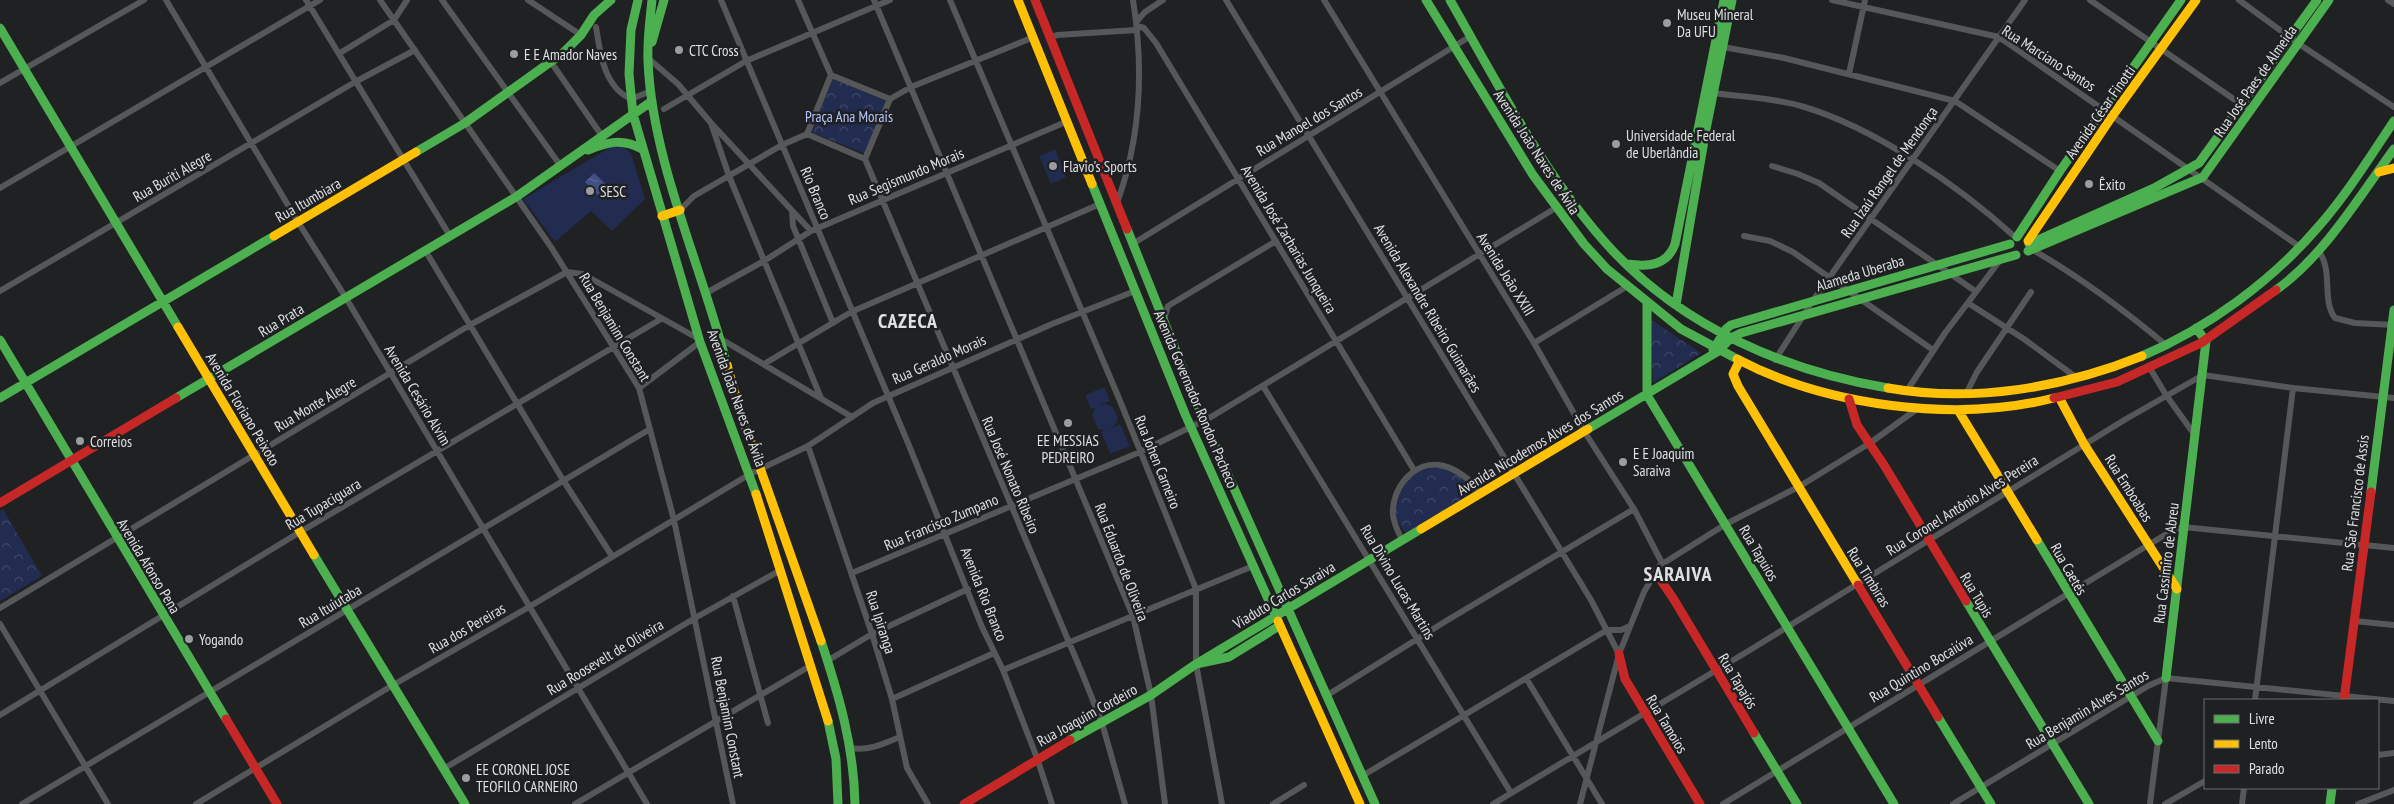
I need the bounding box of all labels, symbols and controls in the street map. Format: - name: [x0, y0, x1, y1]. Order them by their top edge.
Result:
- place label: Museu Mineral Da UFU: [1677, 5, 1754, 41]
- marker: Museu Mineral Da UFU: [1661, 17, 1673, 29]
- street label: Rua Marciano Santos: [1999, 21, 2099, 95]
- street label: Rua José Paes de Almeida: [2209, 21, 2301, 141]
- place label: CTC Cross: [689, 41, 739, 60]
- marker: CTC Cross: [673, 44, 685, 56]
- place label: E E Amador Naves: [524, 45, 617, 64]
- marker: E E Amador Naves: [508, 48, 520, 60]
- street label: Avenida César Finotti: [2061, 62, 2139, 162]
- street label: Rua Manoel dos Santos: [1253, 82, 1365, 160]
- street label: Avenida João Naves de Ávila: [1490, 86, 1584, 218]
- street label: Rua Izaú Rangel de Mendonça: [1837, 103, 1941, 241]
- park label: Praça Ana Morais: [805, 107, 893, 126]
- place label: Universidade Federal de Uberlândia: [1626, 126, 1736, 162]
- marker: Universidade Federal de Uberlândia: [1610, 138, 1622, 150]
- street label: Rua Segismundo Morais: [845, 143, 967, 209]
- street label: Rua Buriti Alegre: [129, 146, 215, 206]
- place label: Flavio's Sports: [1063, 157, 1137, 176]
- marker: Flavio's Sports: [1047, 160, 1059, 172]
- street label: Avenida José Zacharias Junqueira: [1237, 161, 1341, 317]
- street label: Rio Branco: [796, 164, 836, 222]
- street label: Rua Itumbiara: [272, 174, 344, 226]
- place label: Êxito: [2099, 175, 2125, 194]
- marker: Êxito: [2083, 178, 2095, 190]
- place label: SESC: [600, 182, 626, 201]
- marker: SESC: [584, 185, 596, 197]
- street label: Avenida Alexandre Ribeiro Guimarães: [1370, 220, 1486, 396]
- street label: Avenida João XXIII: [1473, 229, 1539, 319]
- street label: Alameda Uberaba: [1814, 251, 1906, 295]
- street label: Rua Benjamim Constant: [575, 269, 655, 385]
- street label: Rua Prata: [255, 299, 307, 341]
- street label: Avenida Governador Rondon Pacheco: [1150, 307, 1242, 491]
- district label: CAZECA: [878, 308, 938, 334]
- street label: Avenida João Naves de Ávila: [703, 327, 771, 469]
- street label: Rua Geraldo Morais: [889, 330, 989, 388]
- street label: Avenida Cesário Alvim: [381, 341, 455, 449]
- street label: Avenida Floriano Peixoto: [202, 349, 284, 469]
- street label: Rua Monte Alegre: [271, 372, 359, 436]
- street label: Avenida Nicodemos Alves dos Santos: [1453, 385, 1627, 499]
- street label: Rua Johen Carneiro: [1131, 413, 1185, 511]
- street label: Rua José Nonato Ribeiro: [978, 414, 1044, 536]
- marker: EE MESSIAS PEDREIRO: [1062, 417, 1074, 429]
- place label: EE MESSIAS PEDREIRO: [1037, 431, 1099, 467]
- place label: Correios: [90, 432, 132, 451]
- street label: Rua São Francisco de Assis: [2337, 434, 2373, 572]
- marker: Correios: [74, 435, 86, 447]
- place label: E E Joaquim Saraiva: [1633, 444, 1694, 480]
- street label: Rua Coronel Antônio Alves Pereira: [1882, 450, 2042, 560]
- street label: Rua Emboabas: [2101, 451, 2157, 525]
- marker: E E Joaquim Saraiva: [1617, 456, 1629, 468]
- street label: Rua Tupaciguara: [282, 474, 364, 534]
- street label: Rua Francisco Zumpano: [881, 489, 1001, 555]
- street label: Rua Eduardo de Oliveira: [1091, 500, 1153, 624]
- street label: Rua Cassimiro de Abreu: [2149, 501, 2183, 625]
- street label: Avenida Afonso Pena: [113, 515, 185, 617]
- street label: Rua Divino Lucas Martins: [1356, 521, 1440, 643]
- street label: Rua Tapuios: [1735, 522, 1783, 584]
- street label: Rua Caetés: [2047, 540, 2091, 598]
- street label: Rua Timbiras: [1843, 543, 1895, 611]
- street label: Avenida Rio Branco: [957, 544, 1011, 644]
- street label: Viaduto Carlos Saraiva: [1229, 557, 1338, 633]
- district label: SARAIVA: [1644, 561, 1712, 587]
- street label: Rua Tupis: [1956, 569, 1998, 621]
- street label: Rua Ituiutaba: [295, 580, 365, 632]
- street label: Rua Ipiranga: [862, 588, 900, 656]
- street label: Rua dos Pereiras: [425, 598, 509, 658]
- street label: Rua Roosevelt de Oliveira: [543, 615, 667, 699]
- place label: Yogando: [199, 630, 243, 649]
- street label: Rua Quintino Bocaiúva: [1866, 630, 1976, 706]
- marker: Yogando: [183, 633, 195, 645]
- street label: Rua Tapajós: [1714, 650, 1762, 712]
- street label: Rua Benjamim Constant: [707, 655, 749, 779]
- street label: Rua Benjamin Alves Santos: [2022, 665, 2152, 753]
- street label: Rua Joaquim Cordeiro: [1034, 680, 1140, 750]
- street label: Rua Tamoios: [1642, 691, 1692, 757]
- legend: [2204, 699, 2379, 789]
- text: Livre: [2249, 709, 2275, 728]
- text: Lento: [2249, 734, 2278, 753]
- text: Parado: [2249, 759, 2284, 778]
- place label: EE CORONEL JOSE TEOFILO CARNEIRO: [476, 760, 578, 796]
- marker: EE CORONEL JOSE TEOFILO CARNEIRO: [460, 772, 472, 784]

